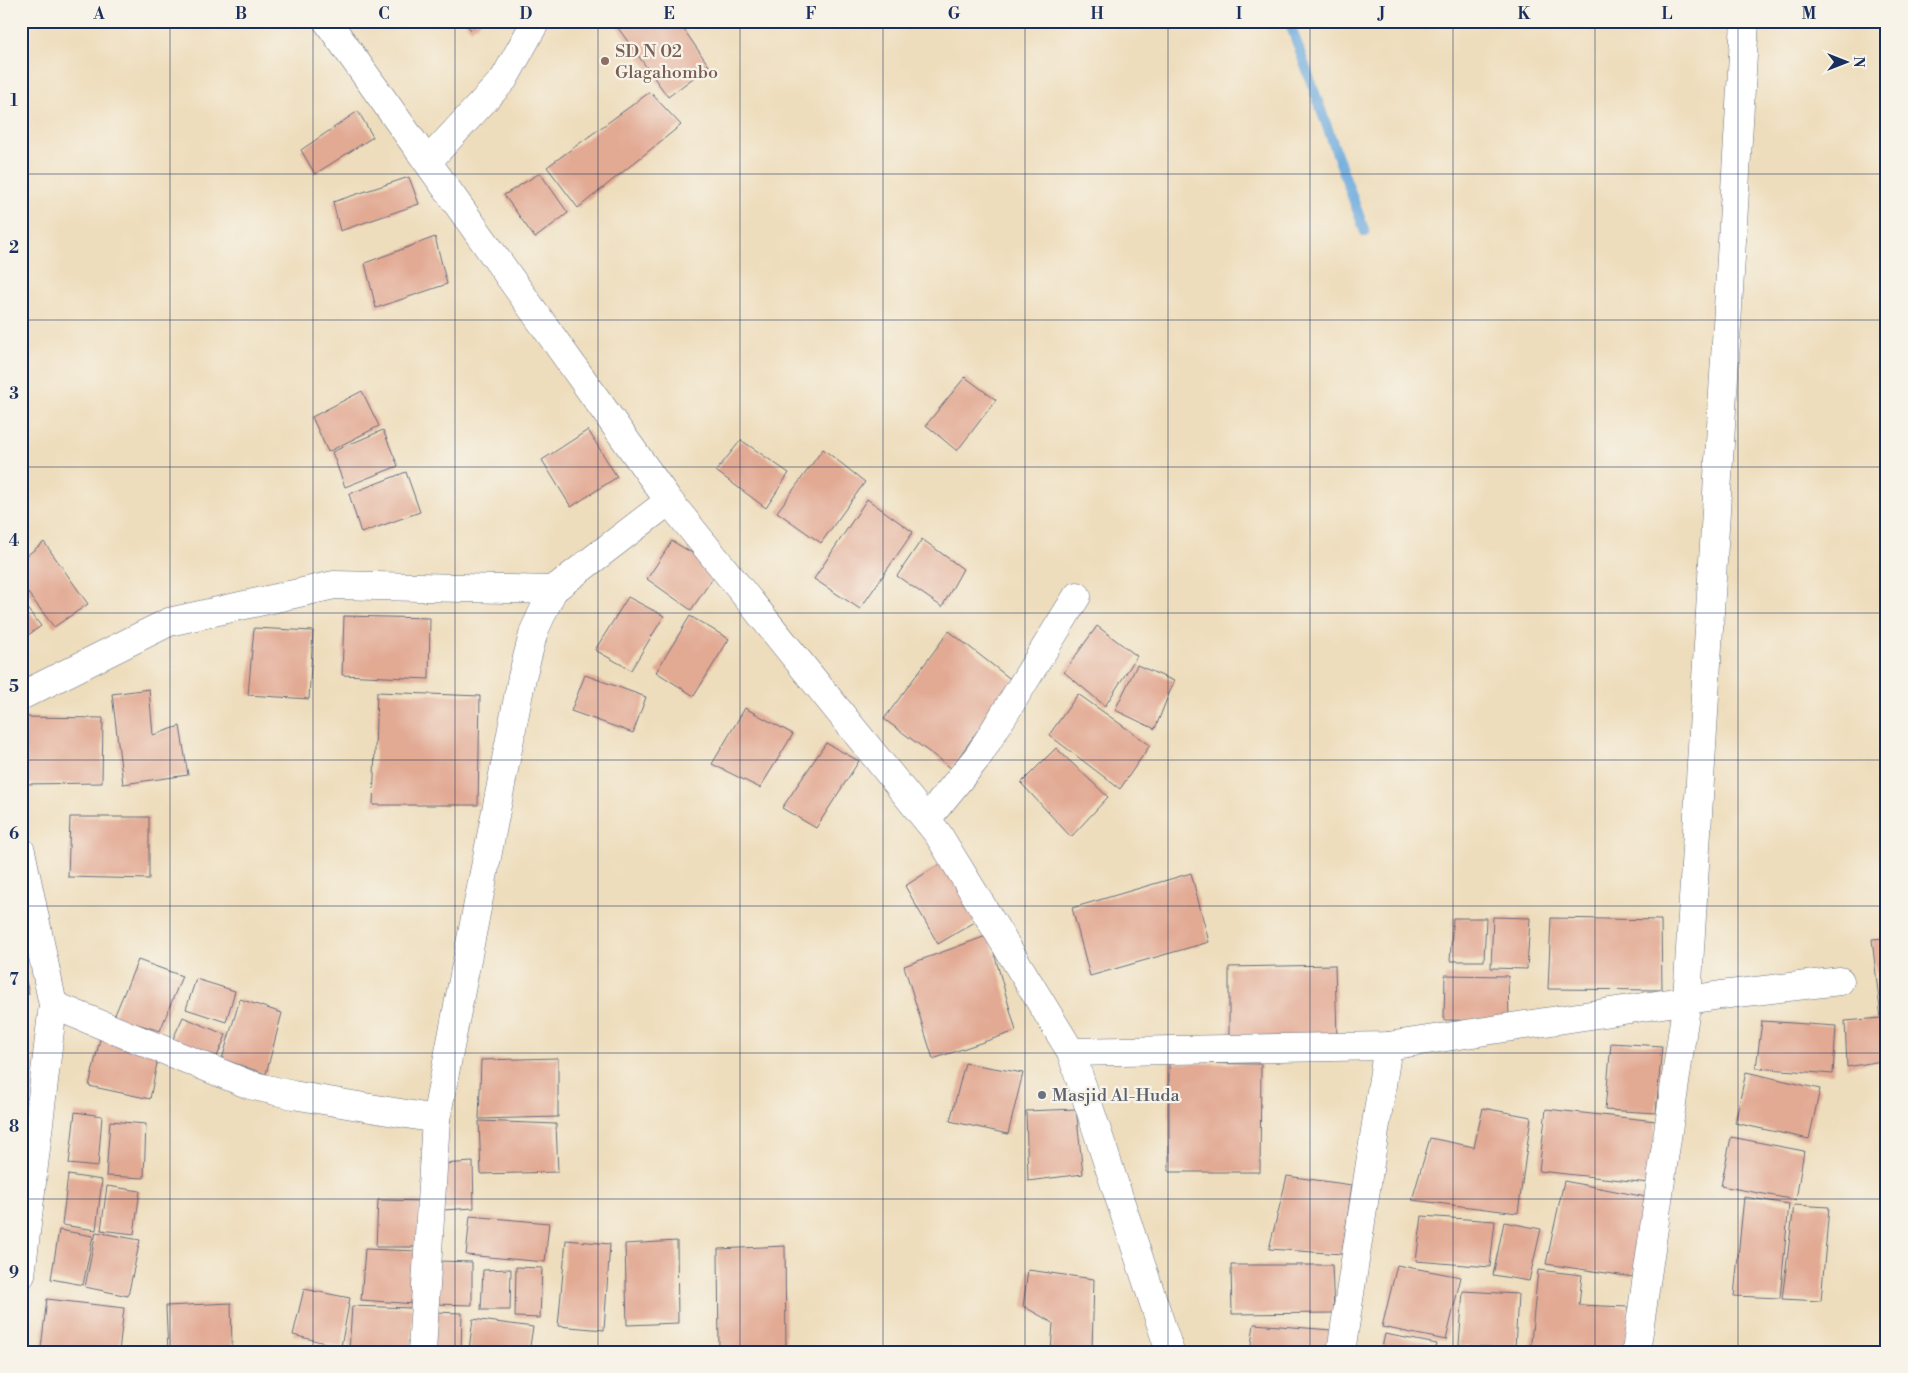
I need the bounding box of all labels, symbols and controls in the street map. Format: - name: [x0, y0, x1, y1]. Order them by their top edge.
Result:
- text: A: [92, 4, 105, 24]
- text: B: [235, 4, 247, 24]
- text: C: [378, 4, 390, 24]
- text: D: [520, 4, 533, 24]
- text: E: [663, 4, 675, 24]
- text: F: [805, 4, 817, 24]
- text: G: [948, 4, 961, 24]
- text: H: [1090, 4, 1104, 24]
- text: I: [1236, 4, 1242, 24]
- text: J: [1377, 4, 1385, 24]
- text: K: [1518, 4, 1532, 24]
- text: L: [1662, 4, 1673, 24]
- text: M: [1802, 4, 1817, 24]
- north arrow: [1820, 38, 1870, 88]
- place label: SD N 02 Glagahombo: [615, 40, 718, 84]
- marker: SD N 02 Glagahombo: [599, 55, 611, 67]
- text: N: [1849, 56, 1867, 68]
- text: 1: [10, 91, 18, 111]
- text: 2: [9, 238, 19, 258]
- text: 3: [9, 384, 19, 404]
- text: 4: [9, 531, 20, 551]
- text: 5: [9, 677, 19, 697]
- text: 6: [9, 824, 19, 844]
- text: 7: [9, 970, 19, 990]
- place label: Masjid Al-Huda: [1052, 1084, 1180, 1107]
- marker: Masjid Al-Huda: [1036, 1089, 1048, 1101]
- text: 8: [9, 1117, 19, 1137]
- text: 9: [9, 1263, 19, 1283]

